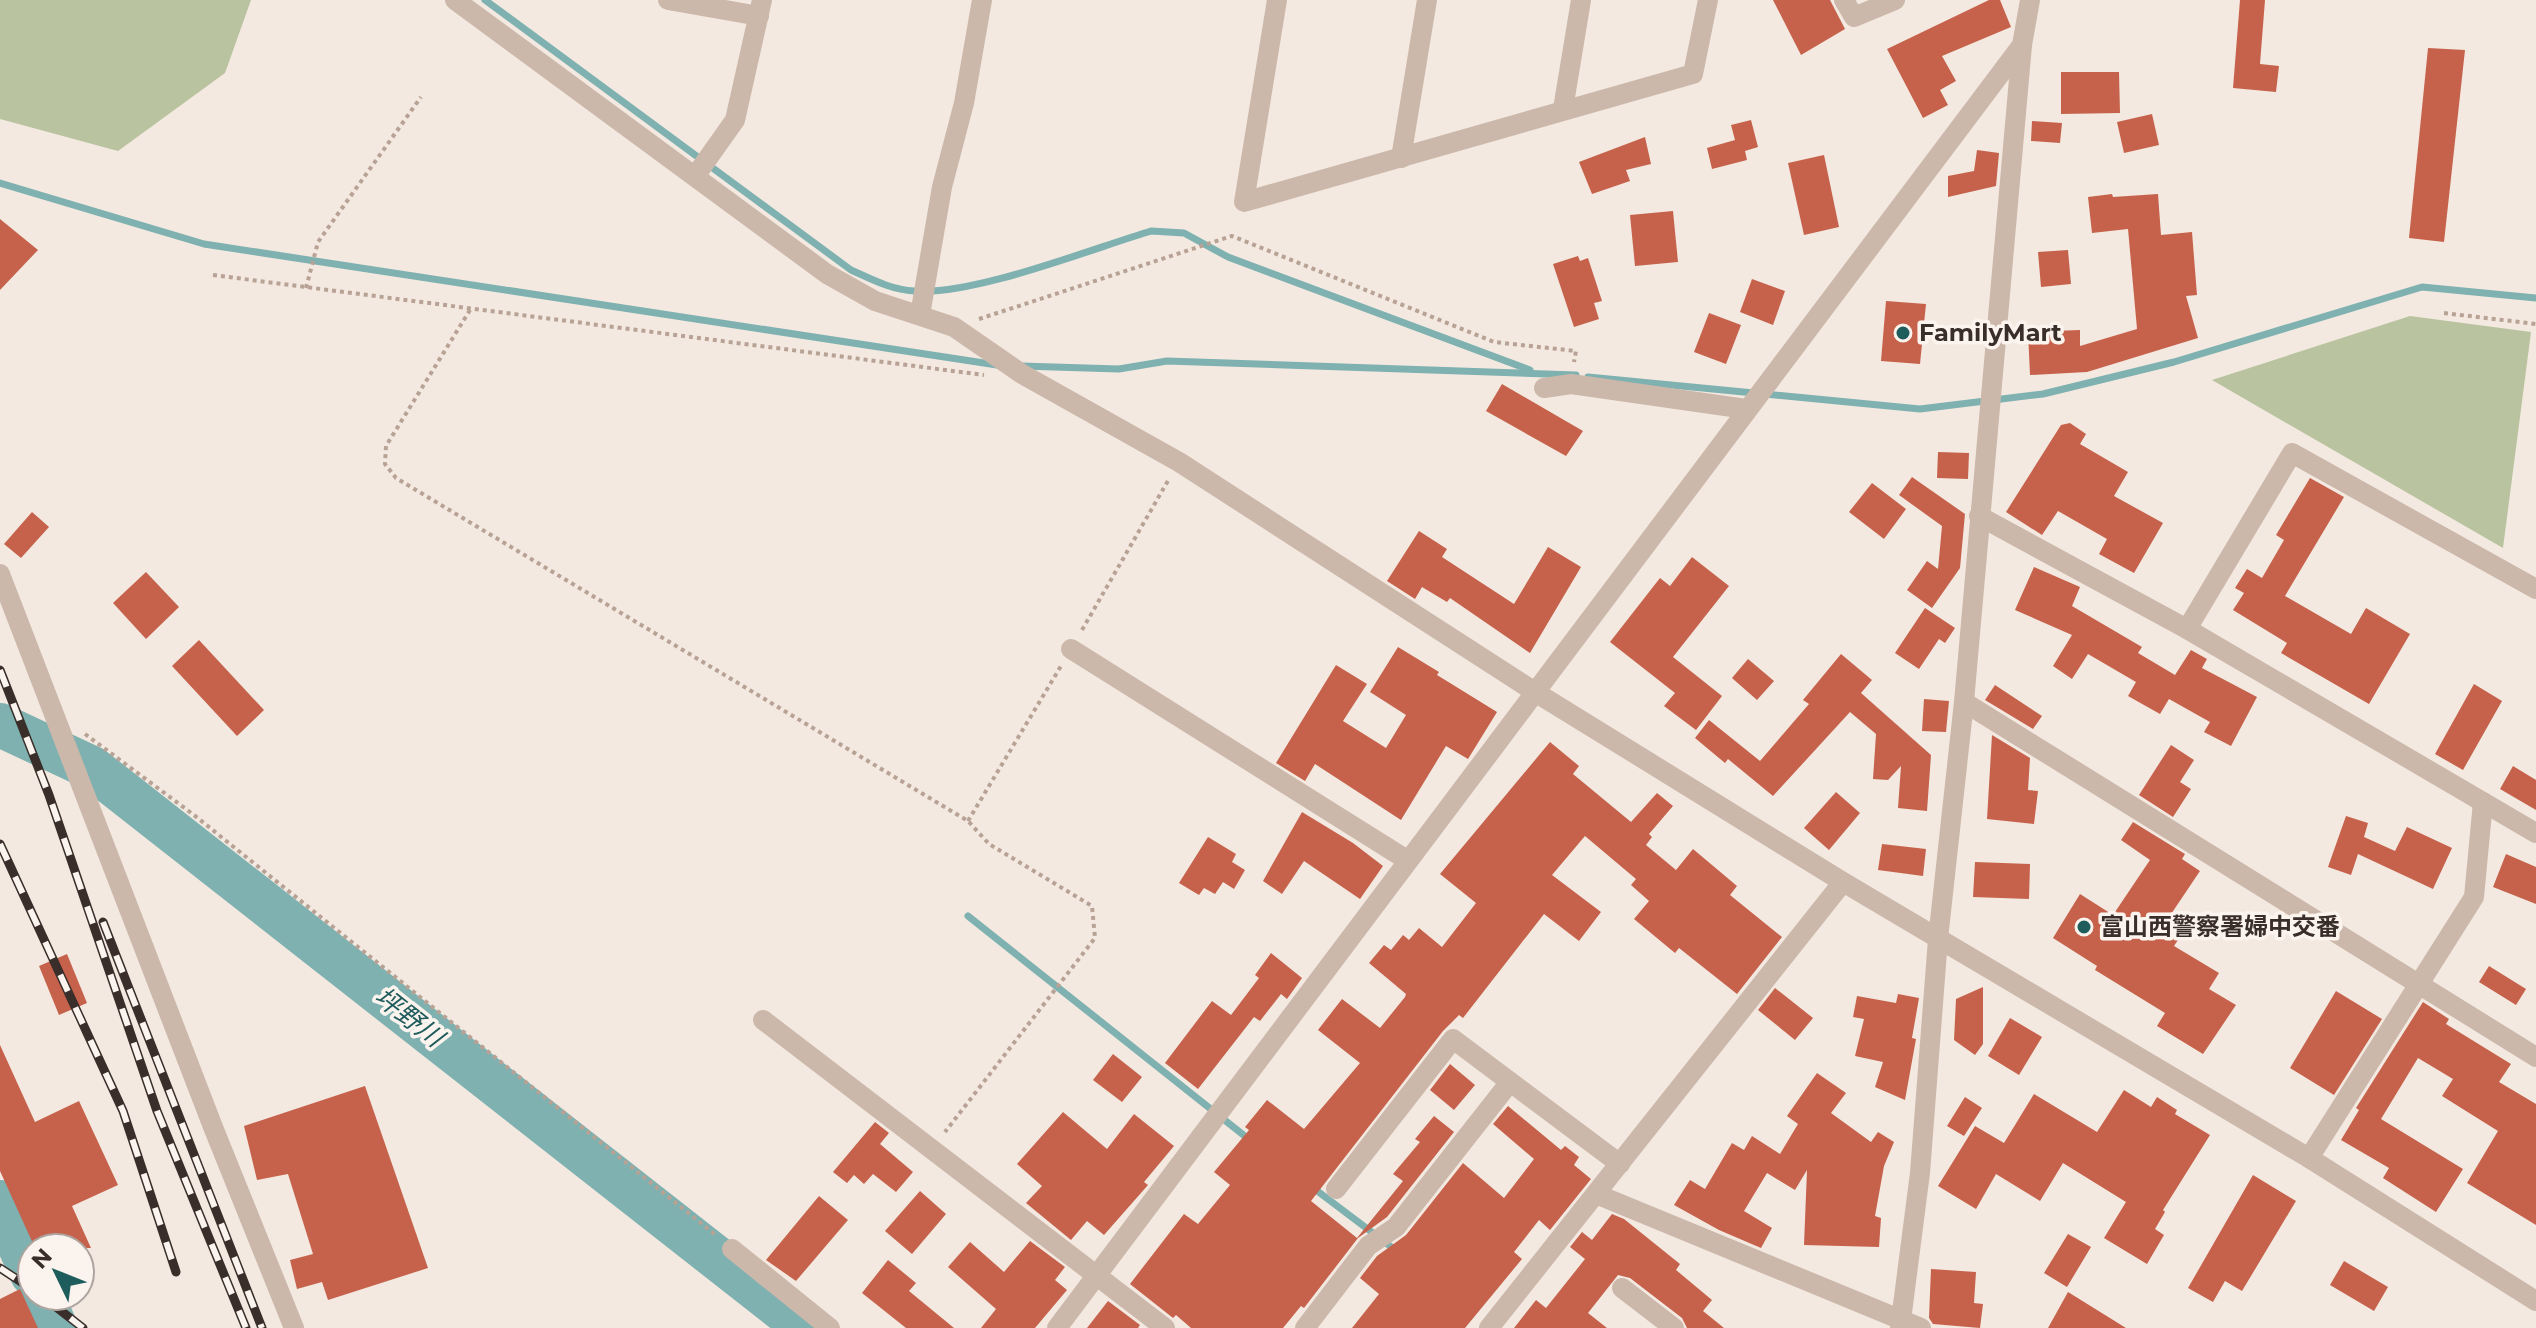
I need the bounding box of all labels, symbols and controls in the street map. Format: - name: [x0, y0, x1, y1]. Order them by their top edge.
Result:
- place label: FamilyMart: [1919, 318, 2062, 347]
- marker: FamilyMart: [1894, 324, 1912, 342]
- place label: 富山西警察署婦中交番: [2100, 912, 2340, 941]
- marker: 富山西警察署婦中交番: [2075, 918, 2093, 936]
- water label: 坪野川: [368, 980, 452, 1055]
- north arrow: [16, 1232, 96, 1312]
- text: N: [26, 1243, 58, 1274]

